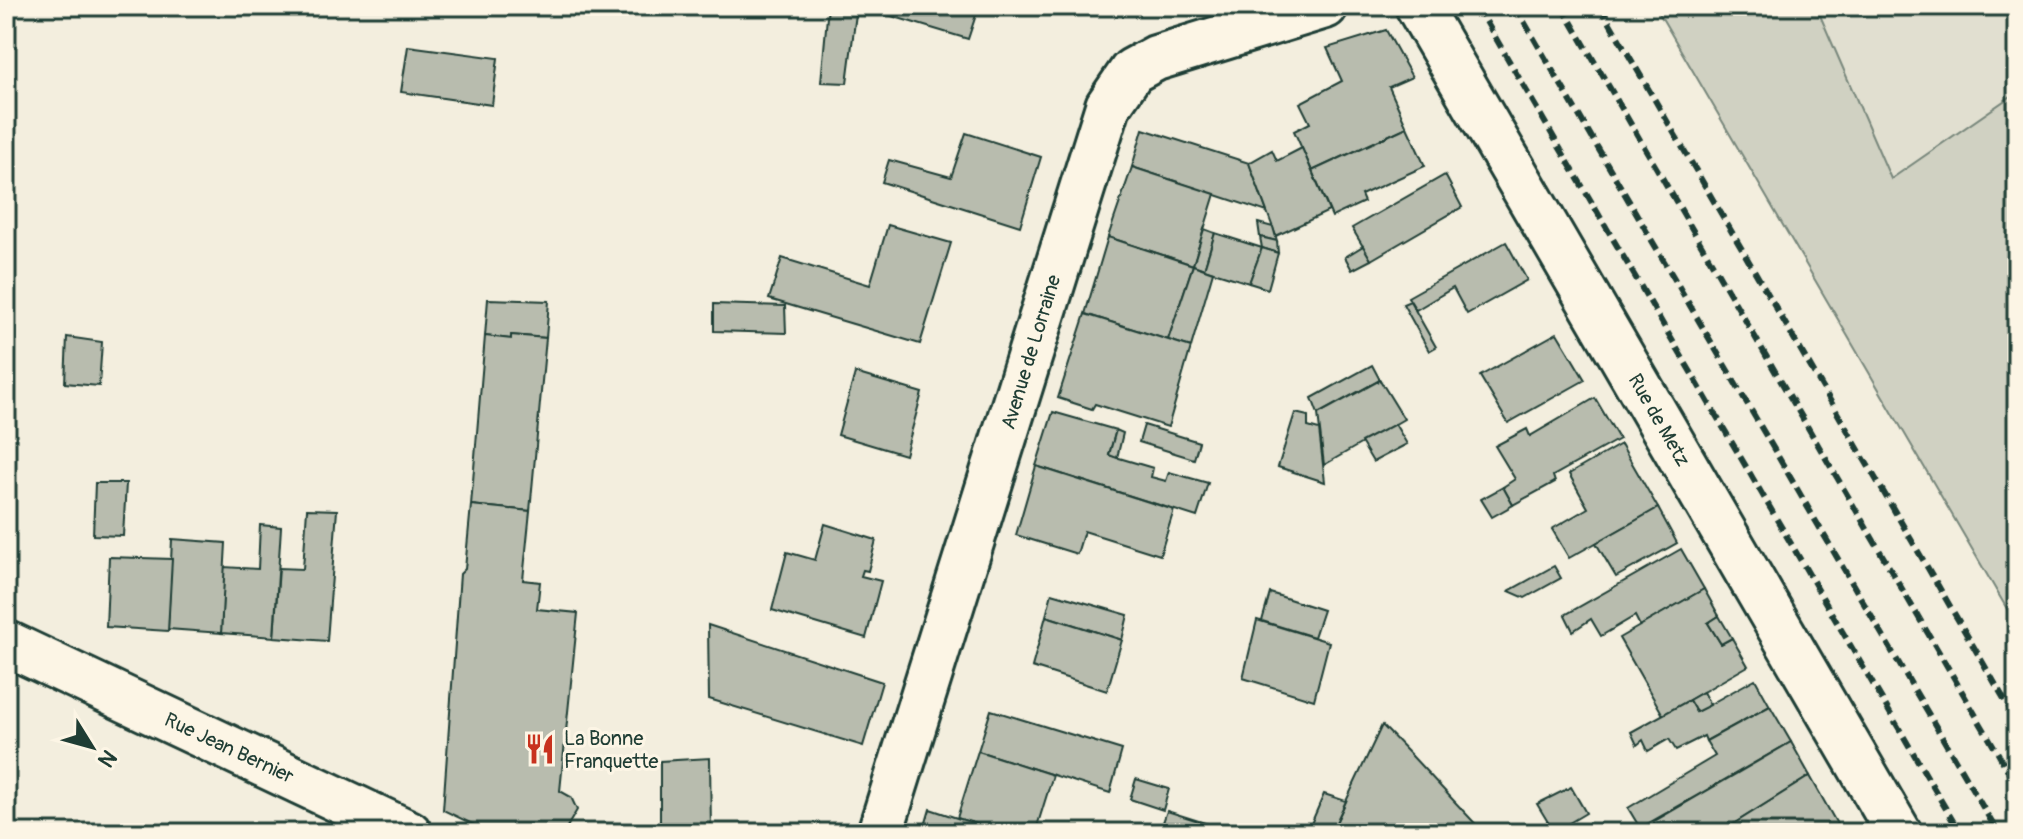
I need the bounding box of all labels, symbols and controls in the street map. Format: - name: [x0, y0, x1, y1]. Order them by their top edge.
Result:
- street label: Avenue de Lorraine: [996, 272, 1066, 432]
- street label: Rue de Metz: [1622, 369, 1696, 471]
- north arrow: [52, 707, 132, 787]
- street label: Rue Jean Bernier: [160, 707, 298, 789]
- place label: La Bonne Franquette: [564, 726, 659, 774]
- restaurant icon: La Bonne Franquette: [523, 732, 557, 766]
- text: N: [91, 744, 123, 773]

